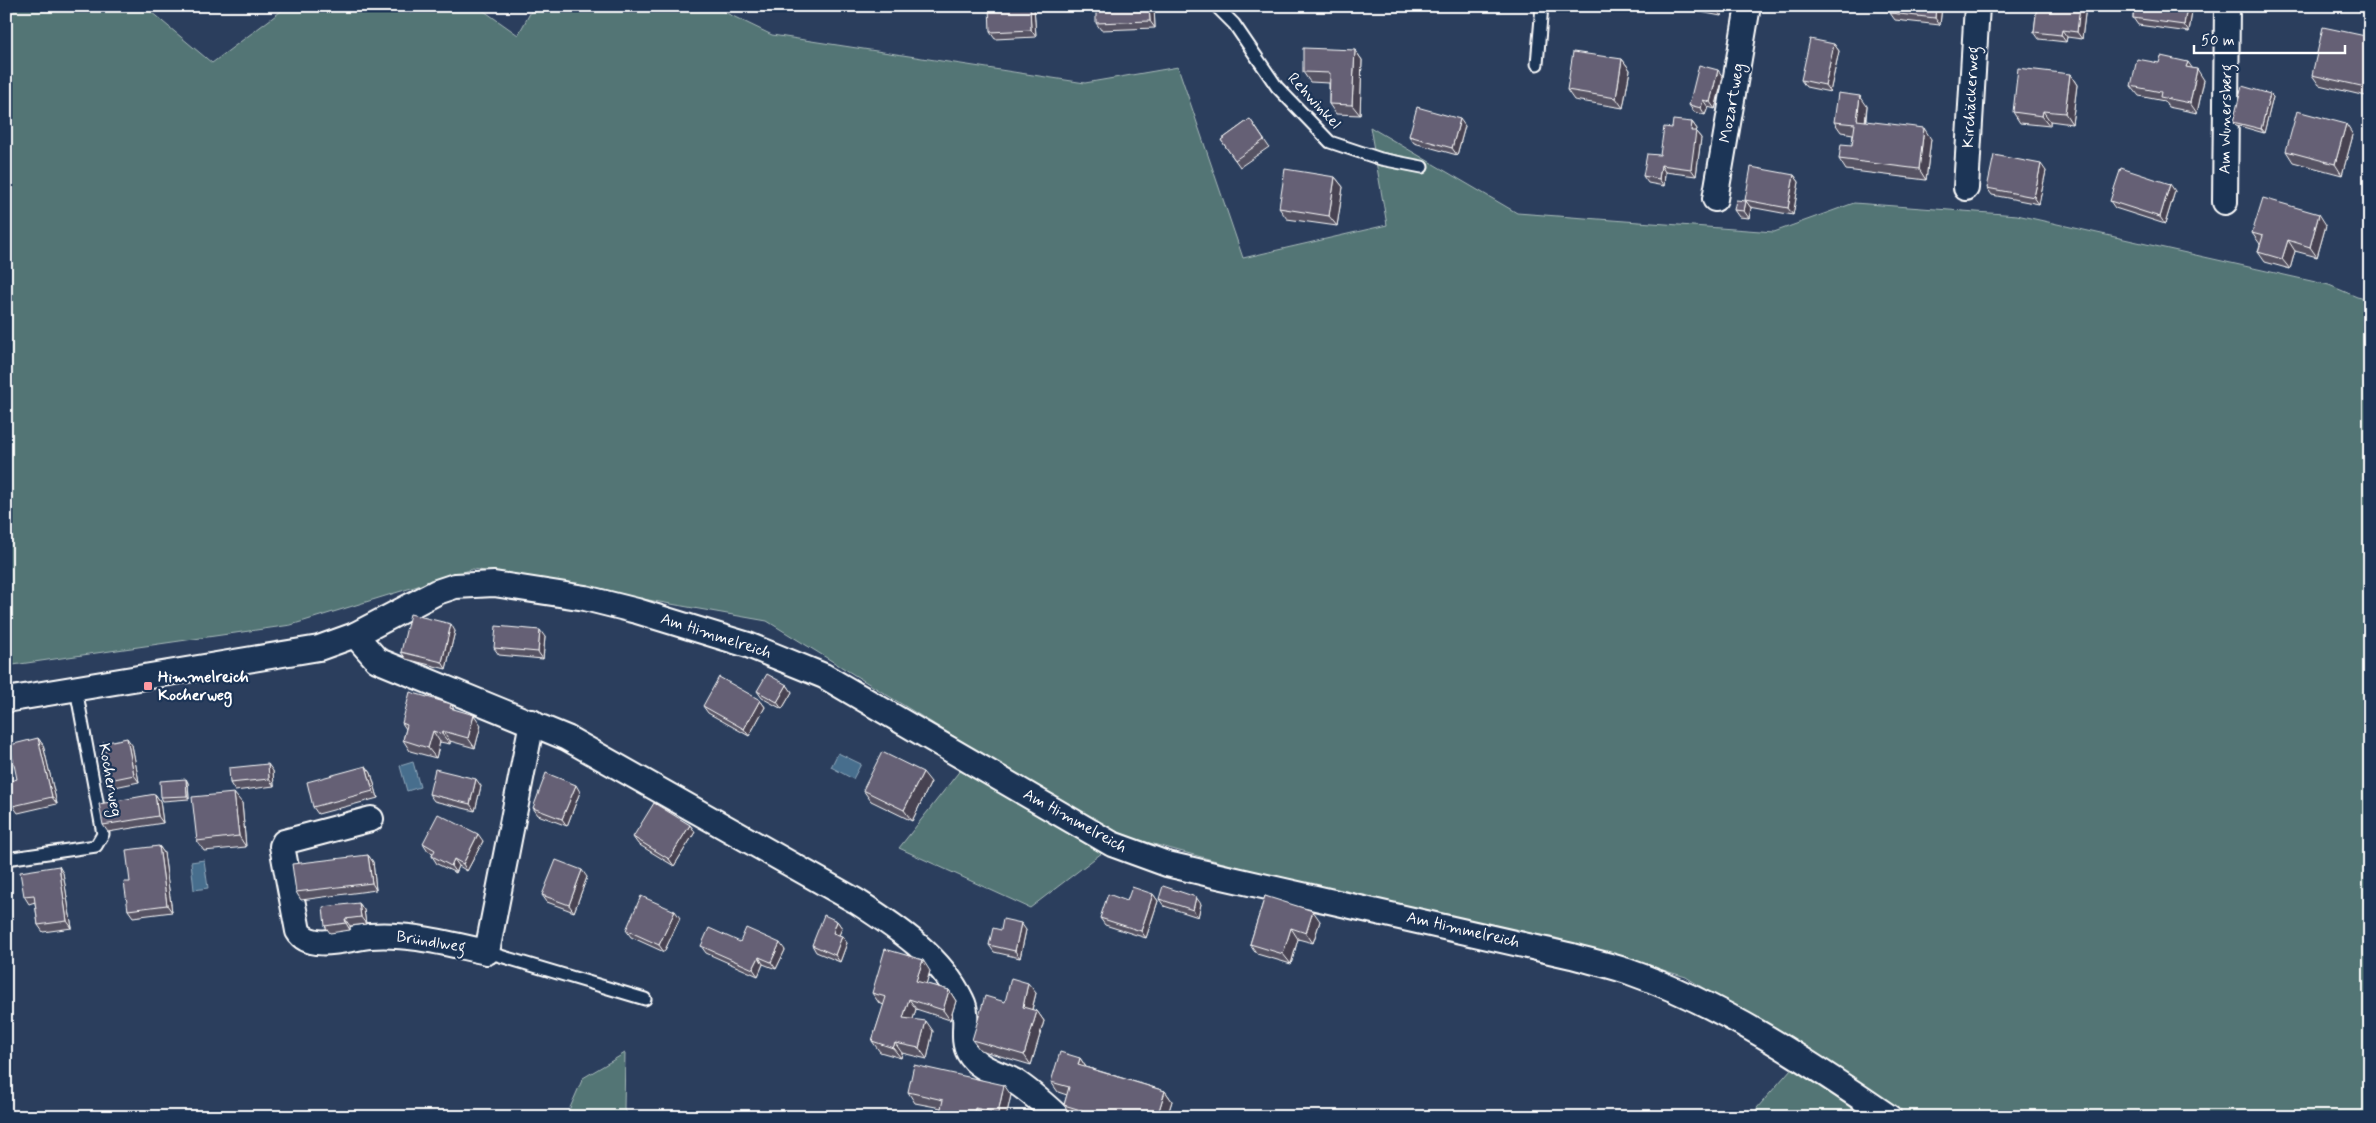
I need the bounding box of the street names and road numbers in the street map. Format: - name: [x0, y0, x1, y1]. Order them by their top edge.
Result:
- street label: Kirchäckerweg: [1958, 45, 1985, 149]
- street label: Mozartweg: [1715, 62, 1750, 145]
- street label: Am Wunersberg: [2215, 64, 2238, 174]
- street label: Rehwinkel: [1283, 68, 1345, 134]
- street label: Am Himmelreich: [658, 608, 774, 664]
- street label: Kocherweg: [92, 742, 127, 819]
- street label: Am Himmelreich: [1019, 784, 1131, 858]
- street label: Am Himmelreich: [1404, 907, 1522, 953]
- street label: Bründlweg: [395, 926, 467, 959]

